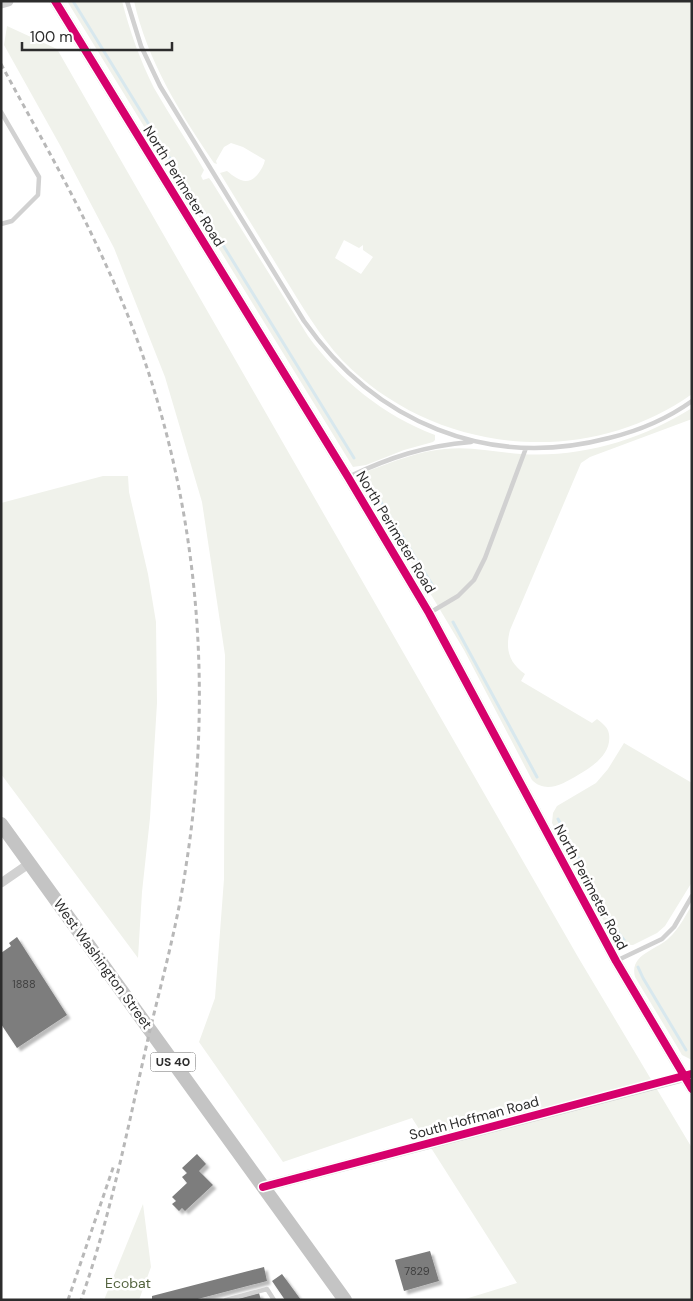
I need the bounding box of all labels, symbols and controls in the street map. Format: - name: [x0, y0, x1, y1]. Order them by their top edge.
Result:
- scale bar: [22, 20, 172, 52]
- text: 100 m: [30, 27, 73, 47]
- street label: North Perimeter Road: [139, 122, 229, 250]
- street label: North Perimeter Road: [352, 468, 440, 596]
- street label: North Perimeter Road: [550, 821, 632, 953]
- street label: West Washington Street: [50, 895, 156, 1033]
- house number: 1888: [12, 977, 36, 991]
- road number: US 40: [150, 1052, 196, 1072]
- street label: South Hoffman Road: [407, 1092, 541, 1144]
- house number: 7829: [404, 1264, 430, 1278]
- park label: Ecobat: [105, 1274, 151, 1292]

